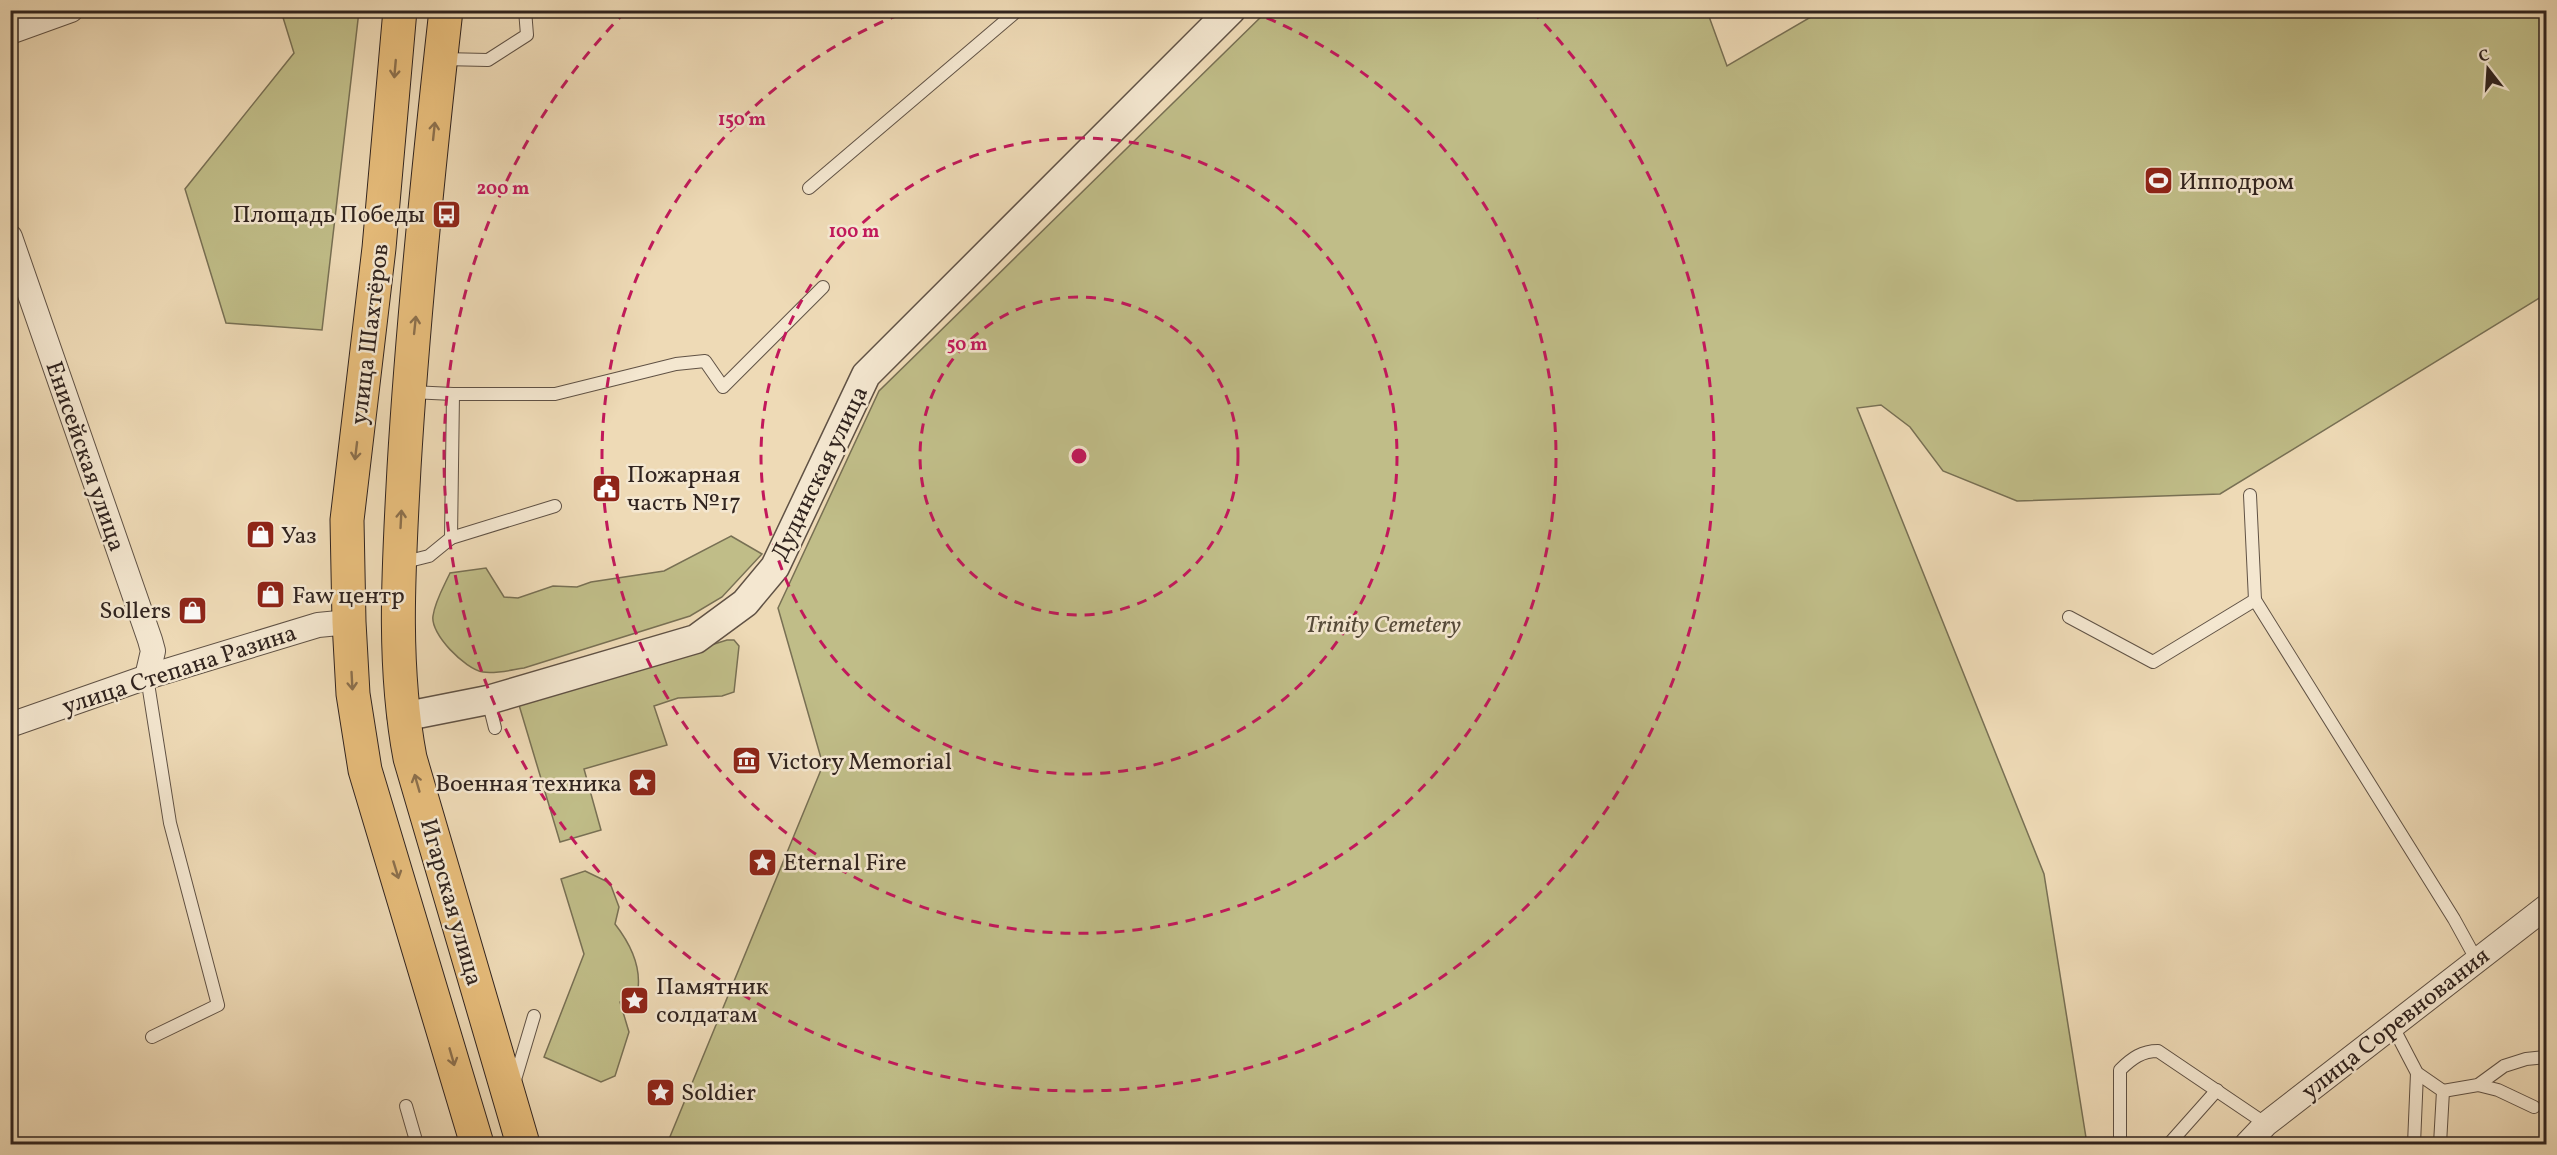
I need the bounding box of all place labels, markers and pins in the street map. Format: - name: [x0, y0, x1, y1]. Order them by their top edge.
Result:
- sports icon: Ипподром: [2142, 165, 2174, 197]
- place label: Ипподром: [2179, 166, 2294, 200]
- bus stop icon: Площадь Победы: [430, 198, 462, 230]
- place label: Площадь Победы: [233, 199, 425, 233]
- centre of rings: [1069, 446, 1089, 466]
- place label: Пожарная часть №17: [627, 459, 741, 521]
- public building icon: Пожарная часть №17: [590, 472, 622, 504]
- shop icon: Уаз: [244, 519, 276, 551]
- place label: Уаз: [281, 520, 317, 554]
- shop icon: Faw центр: [255, 579, 287, 611]
- place label: Faw центр: [292, 580, 405, 614]
- shop icon: Sollers: [176, 594, 208, 626]
- place label: Sollers: [99, 595, 171, 629]
- museum icon: Victory Memorial: [730, 745, 762, 777]
- place label: Victory Memorial: [767, 746, 952, 780]
- place icon: Военная техника: [627, 767, 659, 799]
- place label: Военная техника: [435, 768, 622, 802]
- place icon: Eternal Fire: [746, 846, 778, 878]
- place label: Eternal Fire: [783, 847, 907, 881]
- place label: Памятник солдатам: [656, 971, 769, 1033]
- place icon: Памятник солдатам: [619, 984, 651, 1016]
- place icon: Soldier: [644, 1076, 676, 1108]
- place label: Soldier: [681, 1077, 756, 1111]

